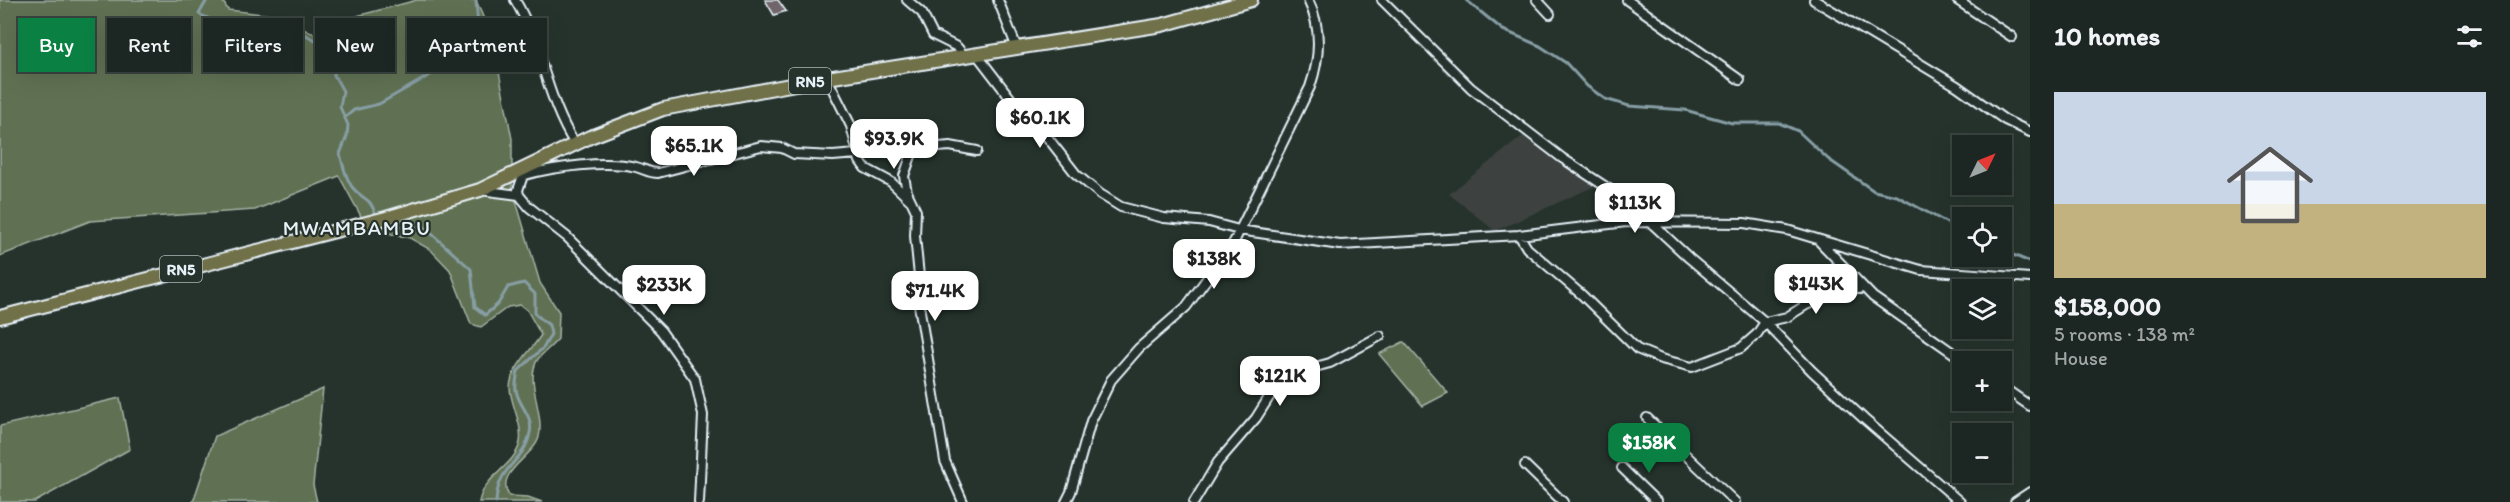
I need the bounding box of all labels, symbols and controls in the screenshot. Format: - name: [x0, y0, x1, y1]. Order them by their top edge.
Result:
- chip: Buy: [18, 18, 95, 72]
- chip: Rent: [107, 18, 191, 72]
- chip: Filters: [203, 18, 303, 72]
- chip: New: [315, 18, 395, 72]
- chip: Apartment: [407, 18, 547, 72]
- text: 10 homes: [2054, 20, 2160, 52]
- icon: filters: [2453, 20, 2486, 53]
- road number: RN5: [789, 68, 831, 94]
- pin: $60.1K: [991, 98, 1089, 149]
- text: $60.1K: [1010, 105, 1070, 129]
- pin: $93.9K: [845, 119, 943, 170]
- pin: $65.1K: [645, 126, 743, 177]
- text: $93.9K: [864, 126, 924, 150]
- icon: home: [2216, 131, 2324, 239]
- text: $65.1K: [665, 133, 723, 157]
- north arrow: [1952, 135, 2012, 195]
- map controls: [1952, 135, 2012, 483]
- pin: $113K: [1593, 183, 1677, 234]
- text: $113K: [1609, 190, 1661, 214]
- button: locate: [1952, 207, 2012, 267]
- district label: MWAMBAMBU: [283, 215, 431, 240]
- pin: $138K: [1172, 239, 1256, 290]
- text: $138K: [1187, 246, 1241, 270]
- road number: RN5: [160, 256, 202, 282]
- pin: $143K: [1774, 264, 1858, 315]
- pin: $233K: [622, 265, 706, 316]
- pin: $71.4K: [886, 271, 984, 322]
- text: $143K: [1788, 271, 1844, 295]
- text: $233K: [636, 272, 692, 296]
- text: $71.4K: [905, 278, 965, 302]
- button: layers: [1952, 279, 2012, 339]
- text: $158,000: [2054, 290, 2161, 322]
- text: 5 rooms · 138 m²: [2054, 322, 2195, 346]
- text: House: [2054, 346, 2108, 370]
- button: +: [1952, 351, 2012, 411]
- pin: $121K: [1238, 356, 1322, 407]
- text: $121K: [1254, 363, 1306, 387]
- pin: $158K: [1607, 423, 1691, 474]
- button: −: [1952, 423, 2012, 483]
- text: $158K: [1622, 430, 1676, 454]

